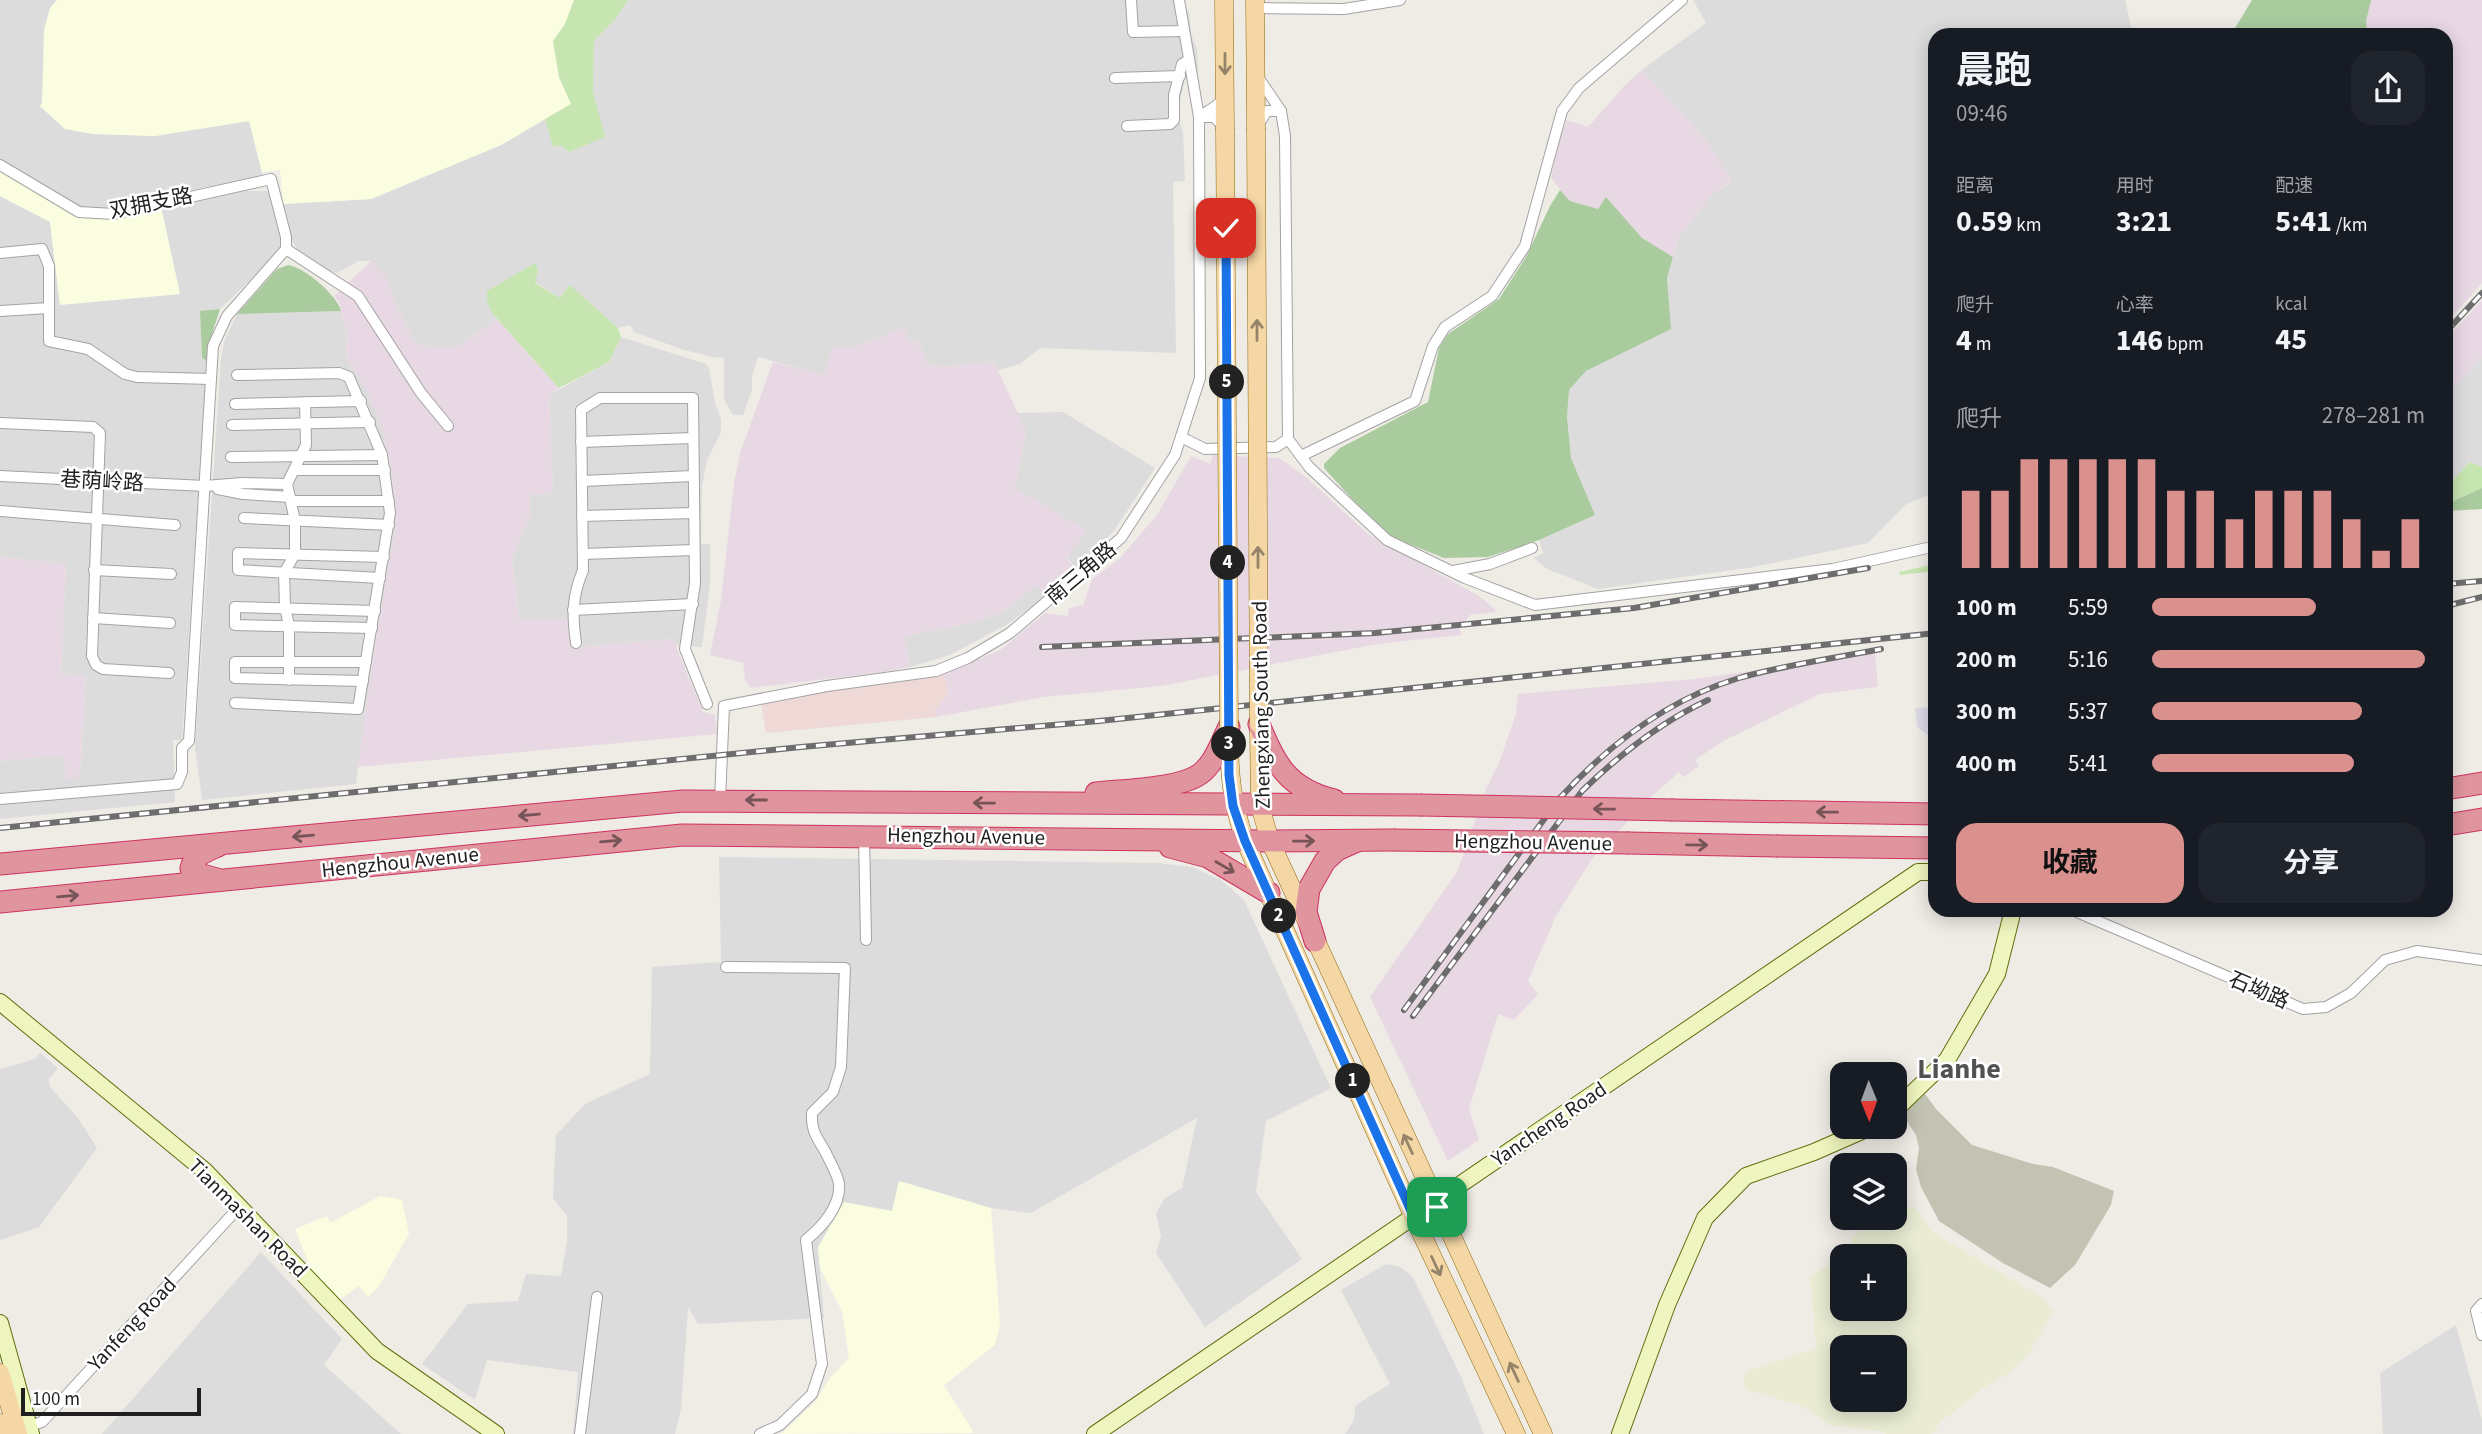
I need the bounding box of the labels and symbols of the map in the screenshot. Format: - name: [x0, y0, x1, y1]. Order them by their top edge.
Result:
- one-way arrow: [1218, 52, 1232, 75]
- street label: 双拥支路: [107, 180, 195, 226]
- pin: [1196, 198, 1256, 258]
- one-way arrow: [1250, 319, 1264, 342]
- pin: 5: [1210, 364, 1244, 400]
- street label: 巷荫岭路: [59, 464, 145, 498]
- street label: 南三角路: [1039, 535, 1123, 611]
- pin: 4: [1210, 546, 1246, 580]
- one-way arrow: [1251, 546, 1265, 569]
- street label: Zhengxiang South Road: [1244, 601, 1278, 809]
- pin: 3: [1212, 726, 1246, 762]
- one-way arrow: [745, 793, 768, 807]
- one-way arrow: [973, 796, 996, 810]
- one-way arrow: [1593, 802, 1616, 815]
- one-way arrow: [1816, 806, 1839, 819]
- one-way arrow: [519, 809, 541, 822]
- street label: Hengzhou Avenue: [887, 820, 1045, 852]
- street label: Hengzhou Avenue: [1454, 826, 1612, 858]
- one-way arrow: [292, 830, 315, 843]
- one-way arrow: [599, 834, 622, 847]
- one-way arrow: [1292, 834, 1315, 847]
- one-way arrow: [1685, 838, 1708, 851]
- street label: Hengzhou Avenue: [320, 839, 480, 885]
- one-way arrow: [1214, 861, 1235, 874]
- one-way arrow: [56, 889, 79, 902]
- pin: 2: [1262, 898, 1296, 934]
- street label: 石坳路: [2224, 964, 2294, 1016]
- district label: Lianhe: [1917, 1049, 2001, 1089]
- north arrow: [1830, 1062, 1908, 1139]
- pin: 1: [1336, 1064, 1370, 1098]
- street label: Yancheng Road: [1484, 1074, 1613, 1174]
- one-way arrow: [1401, 1134, 1414, 1155]
- street label: Tianmashan Road: [182, 1152, 314, 1284]
- pin: [1407, 1177, 1467, 1237]
- one-way arrow: [1430, 1255, 1444, 1276]
- street label: Yanfeng Road: [80, 1270, 183, 1378]
- one-way arrow: [1507, 1362, 1521, 1383]
- scale bar: [21, 1385, 201, 1417]

